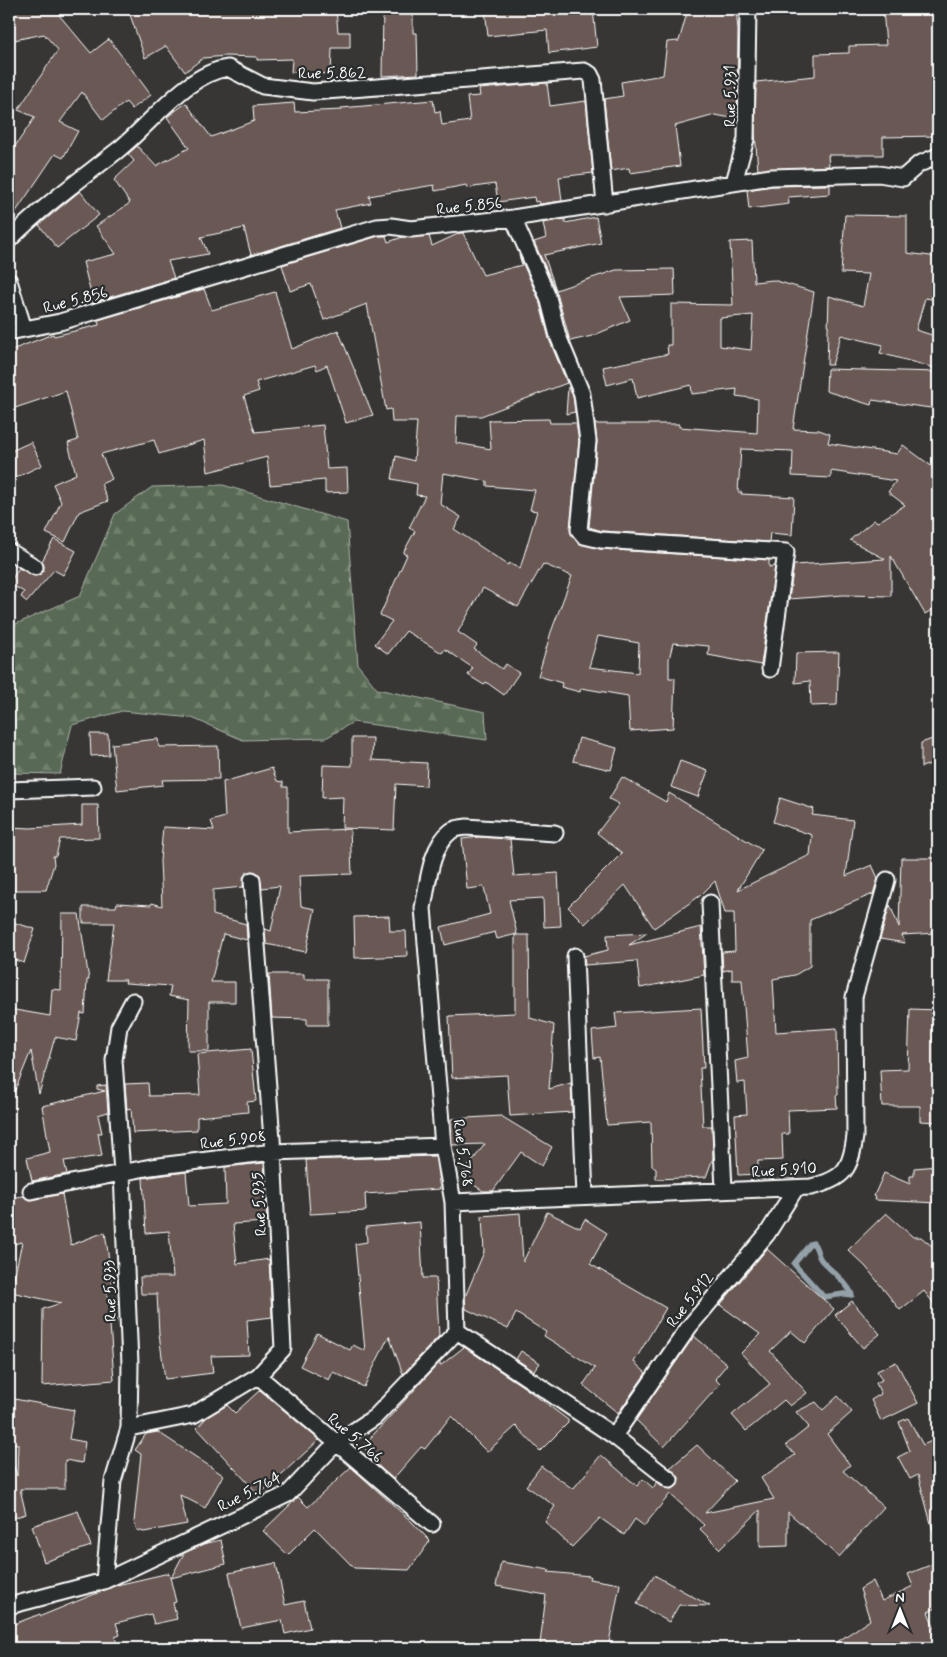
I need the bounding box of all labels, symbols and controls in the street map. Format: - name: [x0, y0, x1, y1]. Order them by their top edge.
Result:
- street label: Rue 5.862: [298, 62, 367, 85]
- street label: Rue 5.931: [720, 65, 741, 127]
- street label: Rue 5.856: [435, 193, 503, 220]
- street label: Rue 5.856: [41, 282, 110, 319]
- street label: Rue 5.768: [447, 1118, 478, 1188]
- street label: Rue 5.908: [199, 1126, 268, 1155]
- street label: Rue 5.910: [751, 1158, 817, 1183]
- street label: Rue 5.935: [247, 1171, 272, 1237]
- street label: Rue 5.933: [99, 1259, 122, 1322]
- street label: Rue 5.912: [662, 1267, 719, 1332]
- street label: Rue 5.766: [323, 1409, 387, 1468]
- street label: Rue 5.764: [214, 1467, 285, 1517]
- north arrow: [874, 1584, 924, 1634]
- text: N: [895, 1589, 905, 1607]

